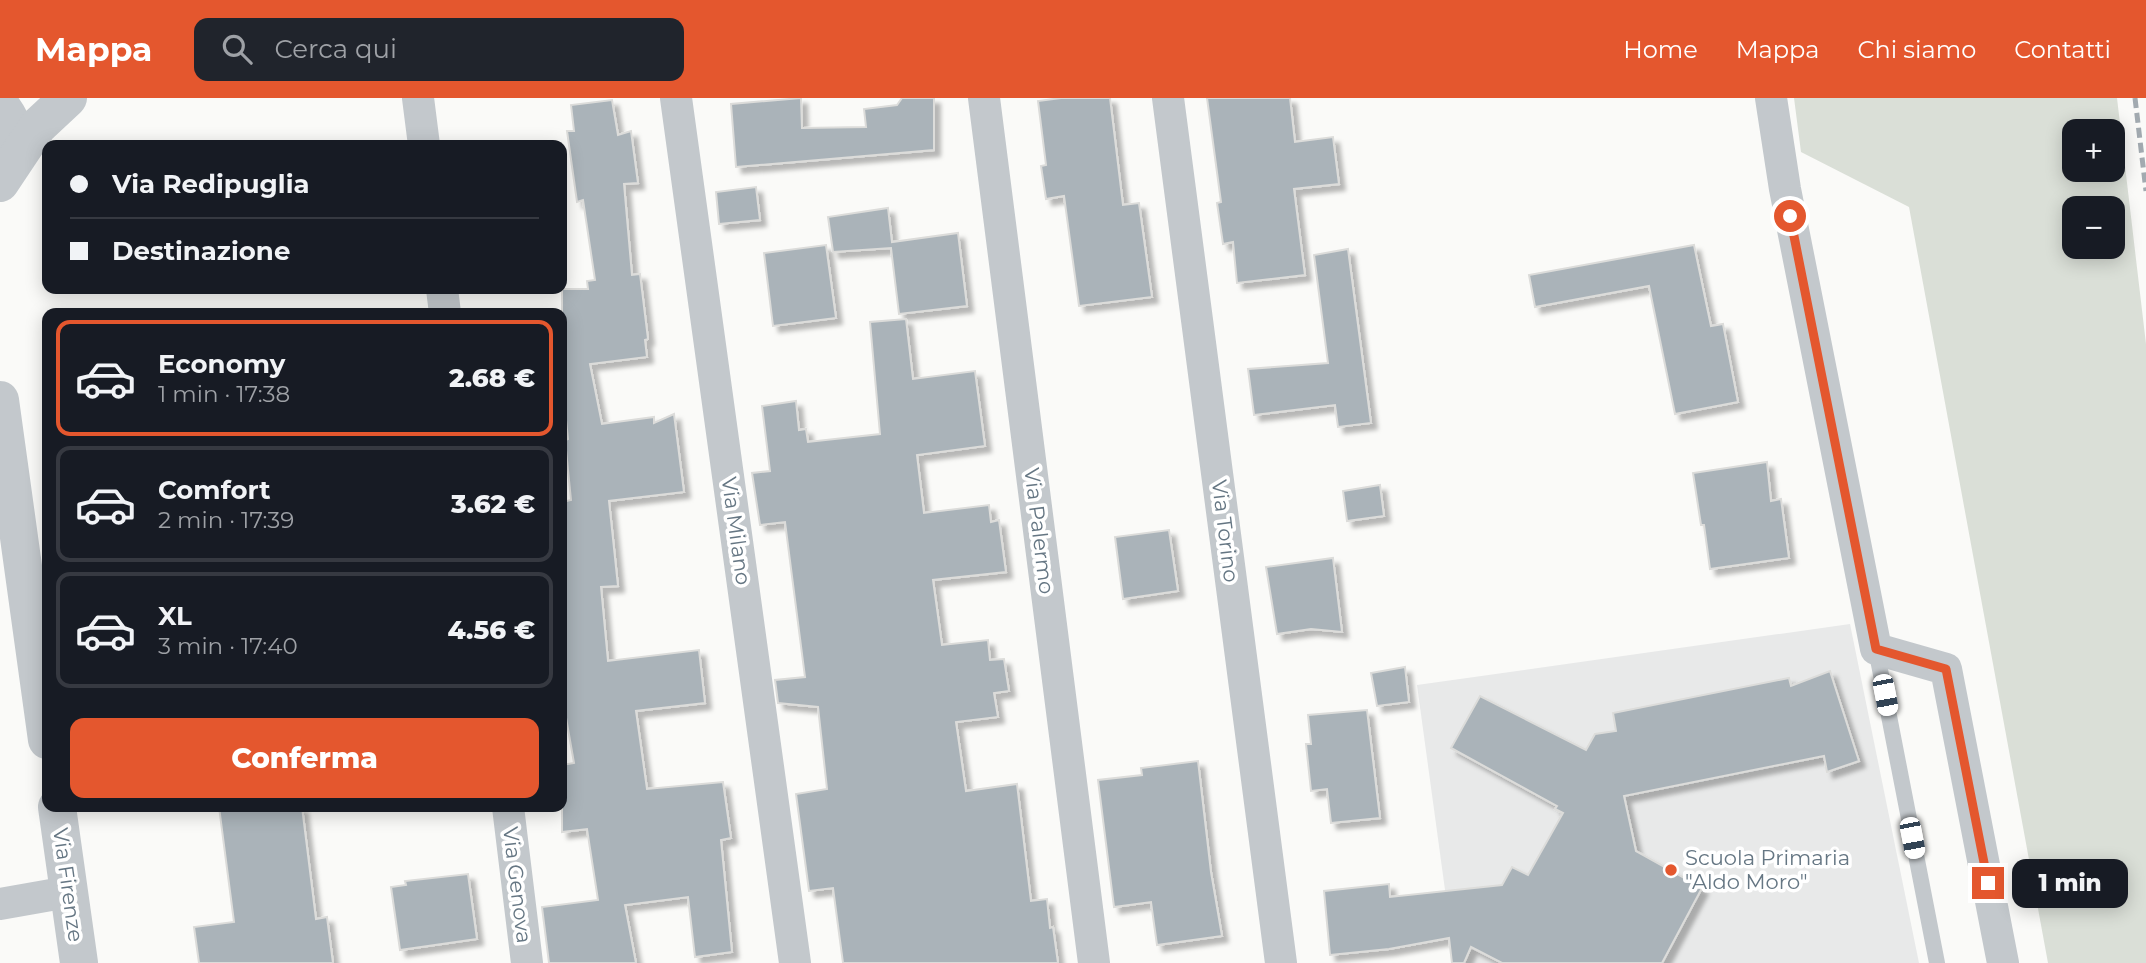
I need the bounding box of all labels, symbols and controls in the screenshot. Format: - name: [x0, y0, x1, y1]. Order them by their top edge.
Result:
- search box: [194, 18, 684, 81]
- text: Mappa: [35, 29, 152, 69]
- icon: search: [218, 30, 256, 68]
- text: Cerca qui: [274, 33, 397, 65]
- text: Home: [1623, 35, 1698, 64]
- text: Mappa: [1736, 35, 1819, 64]
- text: Chi siamo: [1857, 35, 1976, 64]
- text: Contatti: [2014, 35, 2111, 64]
- map controls: [2062, 119, 2125, 259]
- button: +: [2062, 119, 2125, 182]
- text: Via Redipuglia: [112, 168, 310, 200]
- button: −: [2062, 196, 2125, 259]
- route start: [1774, 200, 1806, 232]
- text: Destinazione: [112, 235, 290, 267]
- icon: car: [74, 347, 137, 410]
- text: Economy: [158, 348, 285, 380]
- text: 2.68 €: [449, 362, 535, 394]
- text: 1 min · 17:38: [158, 380, 290, 408]
- street label: Via Palermo: [1019, 466, 1060, 596]
- icon: car: [74, 473, 137, 536]
- text: Comfort: [158, 474, 270, 506]
- street label: Via Milano: [717, 475, 756, 587]
- street label: Via Torino: [1207, 478, 1244, 584]
- text: 3.62 €: [451, 488, 535, 520]
- text: 2 min · 17:39: [158, 506, 294, 534]
- icon: car: [74, 599, 137, 662]
- text: XL: [158, 600, 192, 632]
- text: 4.56 €: [447, 614, 535, 646]
- text: 3 min · 17:40: [158, 632, 298, 660]
- car: [1871, 672, 1900, 718]
- button: Conferma: [70, 718, 539, 798]
- car: [1898, 815, 1927, 861]
- street label: Via Genova: [498, 825, 537, 945]
- street label: Via Firenze: [48, 826, 89, 944]
- place label: Scuola Primaria "Aldo Moro": [1685, 845, 1850, 894]
- callout: 1 min: [2012, 858, 2128, 908]
- marker: Scuola Primaria "Aldo Moro": [1663, 862, 1679, 878]
- route end: [1972, 867, 2004, 899]
- text: 1 min: [2038, 869, 2102, 897]

